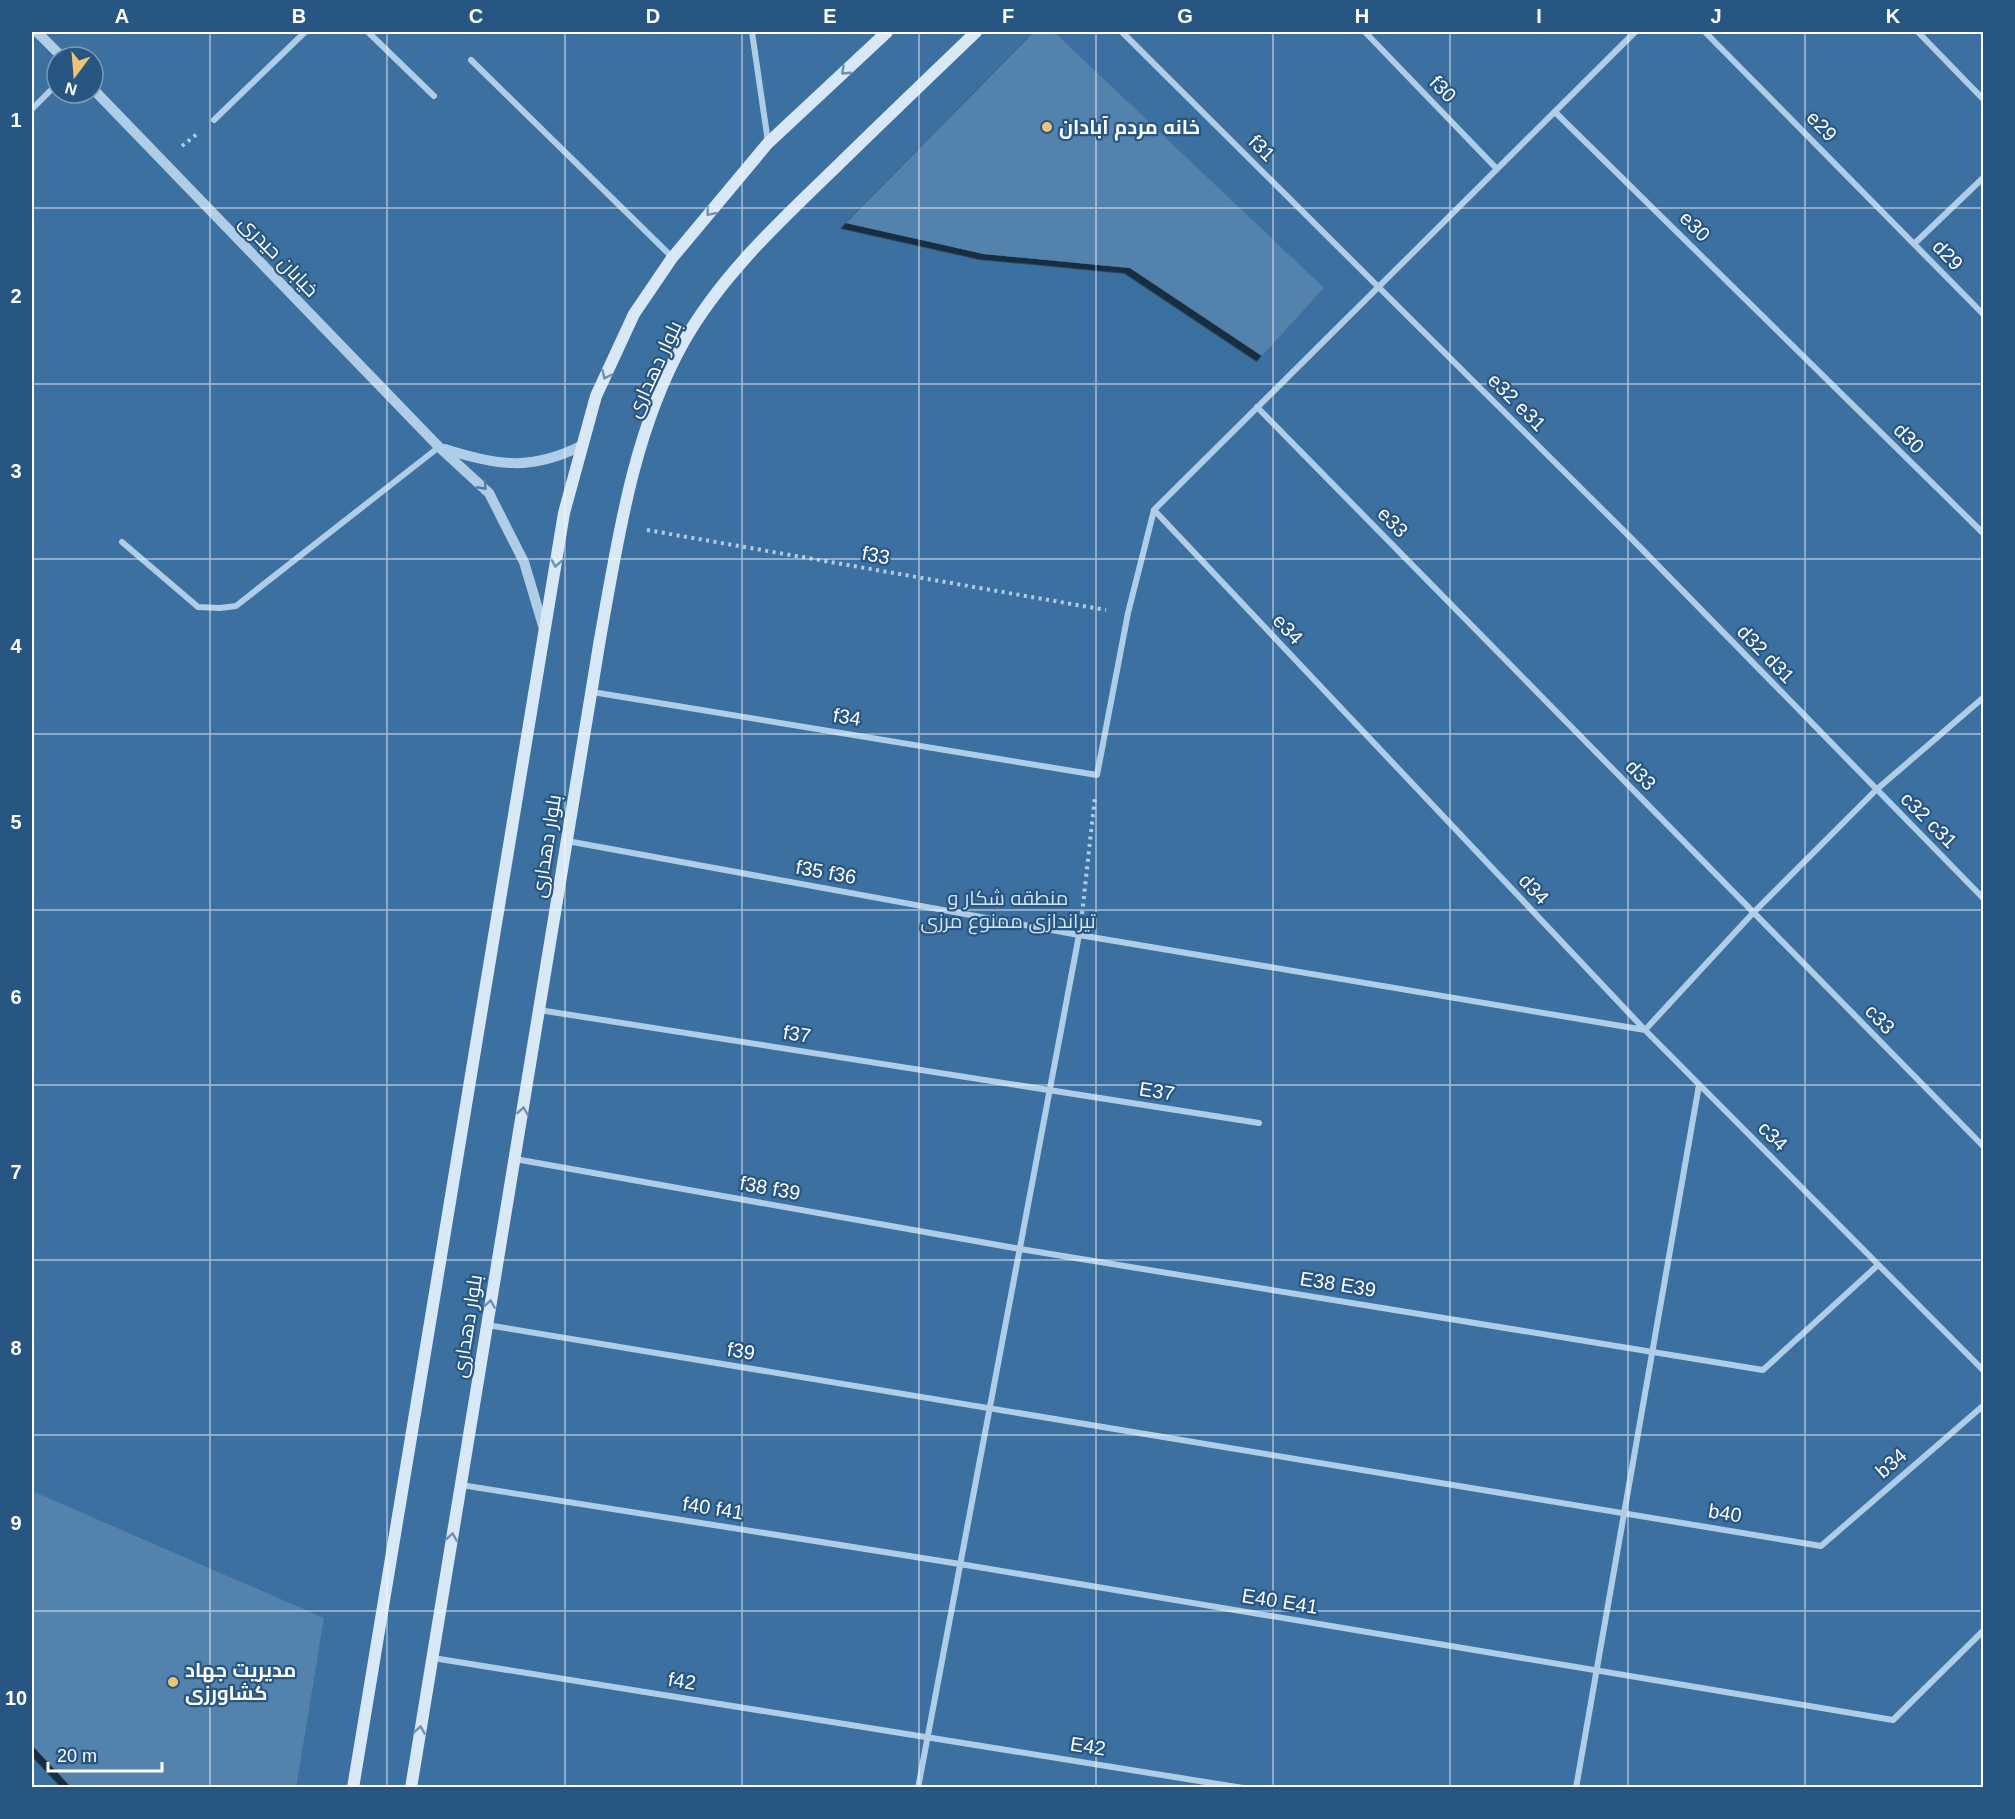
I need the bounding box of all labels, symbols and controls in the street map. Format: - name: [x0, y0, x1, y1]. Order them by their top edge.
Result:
- text: A: [115, 5, 129, 27]
- text: B: [292, 5, 306, 27]
- text: C: [469, 5, 483, 27]
- text: D: [646, 5, 660, 27]
- text: E: [823, 5, 837, 27]
- text: F: [1002, 5, 1014, 27]
- text: G: [1177, 5, 1193, 27]
- text: H: [1355, 5, 1369, 27]
- text: I: [1536, 5, 1542, 27]
- text: J: [1710, 5, 1722, 27]
- text: K: [1886, 5, 1901, 27]
- north arrow: [45, 45, 105, 105]
- one-way arrow: [841, 64, 852, 75]
- street label: f30: [1425, 71, 1461, 107]
- text: N: [63, 79, 79, 99]
- street label: e29: [1802, 106, 1842, 146]
- text: 1: [10, 109, 22, 131]
- place label: خانه مردم آبادان: [1059, 116, 1200, 141]
- marker: خانه مردم آبادان: [1040, 120, 1054, 134]
- street label: f31: [1244, 130, 1280, 166]
- one-way arrow: [707, 205, 718, 216]
- street label: e30: [1675, 206, 1715, 246]
- street label: خیابان حیدری: [234, 211, 323, 302]
- street label: d29: [1928, 235, 1968, 275]
- text: 2: [10, 285, 22, 307]
- street label: بلوار دهداری: [622, 317, 688, 422]
- one-way arrow: [601, 369, 613, 380]
- street label: e32 e31: [1484, 369, 1550, 435]
- street label: d30: [1889, 418, 1929, 458]
- text: 3: [10, 460, 22, 482]
- one-way arrow: [476, 479, 487, 490]
- street label: e33: [1373, 502, 1413, 542]
- street label: f33: [860, 542, 892, 568]
- one-way arrow: [550, 559, 562, 568]
- street label: e34: [1269, 609, 1307, 649]
- street label: d32 d31: [1733, 620, 1799, 688]
- text: 4: [10, 635, 22, 657]
- street label: f34: [832, 704, 862, 730]
- street label: d33: [1621, 755, 1661, 795]
- street label: c32 c31: [1896, 787, 1962, 853]
- street label: بلوار دهداری: [527, 793, 567, 899]
- text: 5: [10, 811, 22, 833]
- street label: f35 f36: [794, 856, 858, 888]
- street label: d34: [1515, 869, 1553, 909]
- park label: منطقه شکار و تیراندازی ممنوع مرزی: [920, 887, 1096, 935]
- text: 6: [10, 986, 22, 1008]
- street label: c33: [1861, 1000, 1899, 1038]
- street label: f37: [782, 1021, 812, 1047]
- street label: E37: [1138, 1077, 1176, 1105]
- one-way arrow: [516, 1107, 528, 1116]
- street label: c34: [1754, 1117, 1792, 1155]
- text: 7: [10, 1161, 22, 1183]
- street label: f38 f39: [738, 1172, 802, 1204]
- street label: E38 E39: [1298, 1267, 1378, 1301]
- street label: بلوار دهداری: [448, 1273, 488, 1379]
- one-way arrow: [484, 1299, 496, 1308]
- text: 8: [10, 1337, 22, 1359]
- street label: f39: [726, 1338, 756, 1364]
- street label: b34: [1871, 1444, 1911, 1482]
- street label: f40 f41: [681, 1492, 745, 1524]
- street label: b40: [1707, 1500, 1743, 1526]
- text: 9: [10, 1512, 22, 1534]
- one-way arrow: [445, 1533, 458, 1543]
- street label: E40 E41: [1240, 1584, 1320, 1618]
- place label: مدیریت جهاد کشاورزی: [185, 1659, 296, 1705]
- street label: f42: [667, 1668, 697, 1694]
- marker: مدیریت جهاد کشاورزی: [166, 1675, 180, 1689]
- text: 10: [5, 1687, 27, 1709]
- one-way arrow: [414, 1725, 426, 1734]
- street label: E42: [1069, 1732, 1107, 1760]
- scale bar: [48, 1735, 162, 1773]
- text: 20 m: [57, 1746, 97, 1766]

